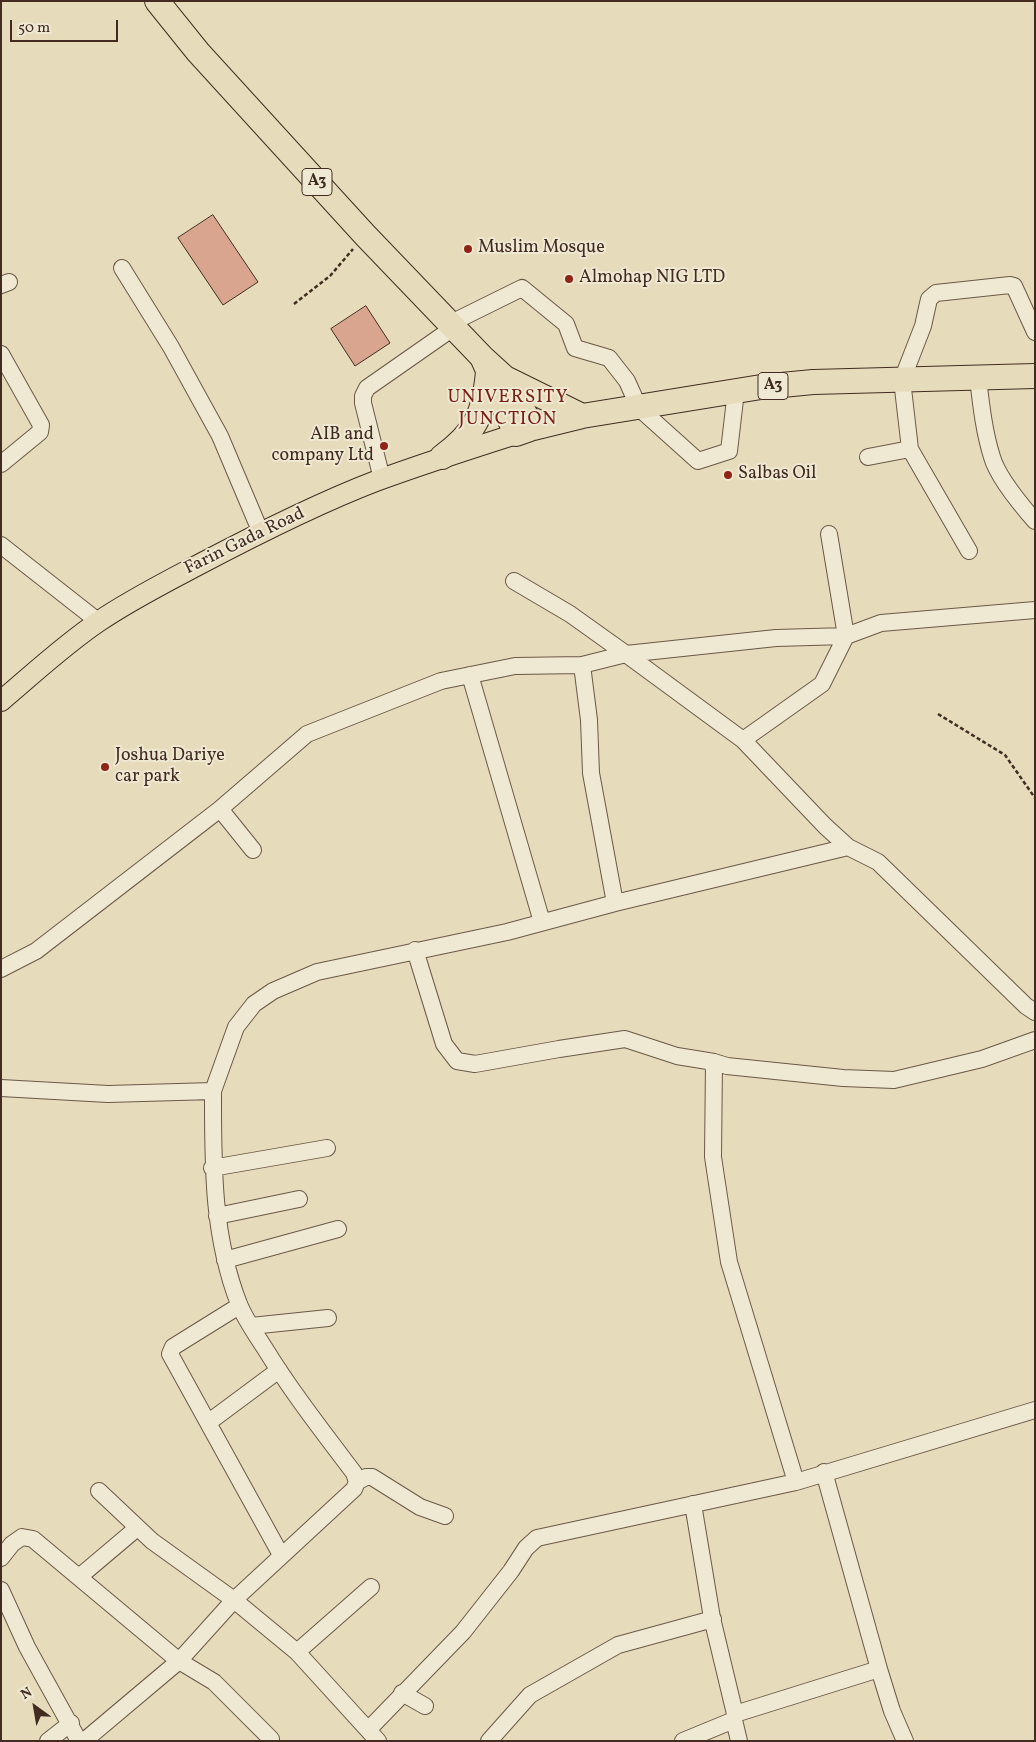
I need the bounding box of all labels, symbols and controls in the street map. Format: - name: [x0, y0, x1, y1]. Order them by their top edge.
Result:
- scale bar: [12, 10, 120, 42]
- text: 50 m: [18, 18, 50, 39]
- road number: A3: [302, 168, 332, 196]
- place label: Muslim Mosque: [478, 238, 605, 260]
- marker: Muslim Mosque: [462, 243, 474, 255]
- place label: Almohap NIG LTD: [579, 268, 725, 290]
- marker: Almohap NIG LTD: [563, 273, 575, 285]
- road number: A3: [758, 372, 788, 400]
- district label: UNIVERSITY JUNCTION: [446, 388, 570, 432]
- place label: AIB and company Ltd: [271, 425, 374, 468]
- marker: AIB and company Ltd: [378, 440, 390, 452]
- place label: Salbas Oil: [738, 464, 816, 486]
- marker: Salbas Oil: [722, 469, 734, 481]
- street label: Farin Gada Road: [181, 504, 309, 580]
- place label: Joshua Dariye car park: [115, 746, 225, 789]
- marker: Joshua Dariye car park: [99, 761, 111, 773]
- north arrow: [10, 1682, 60, 1732]
- text: N: [17, 1683, 36, 1705]

